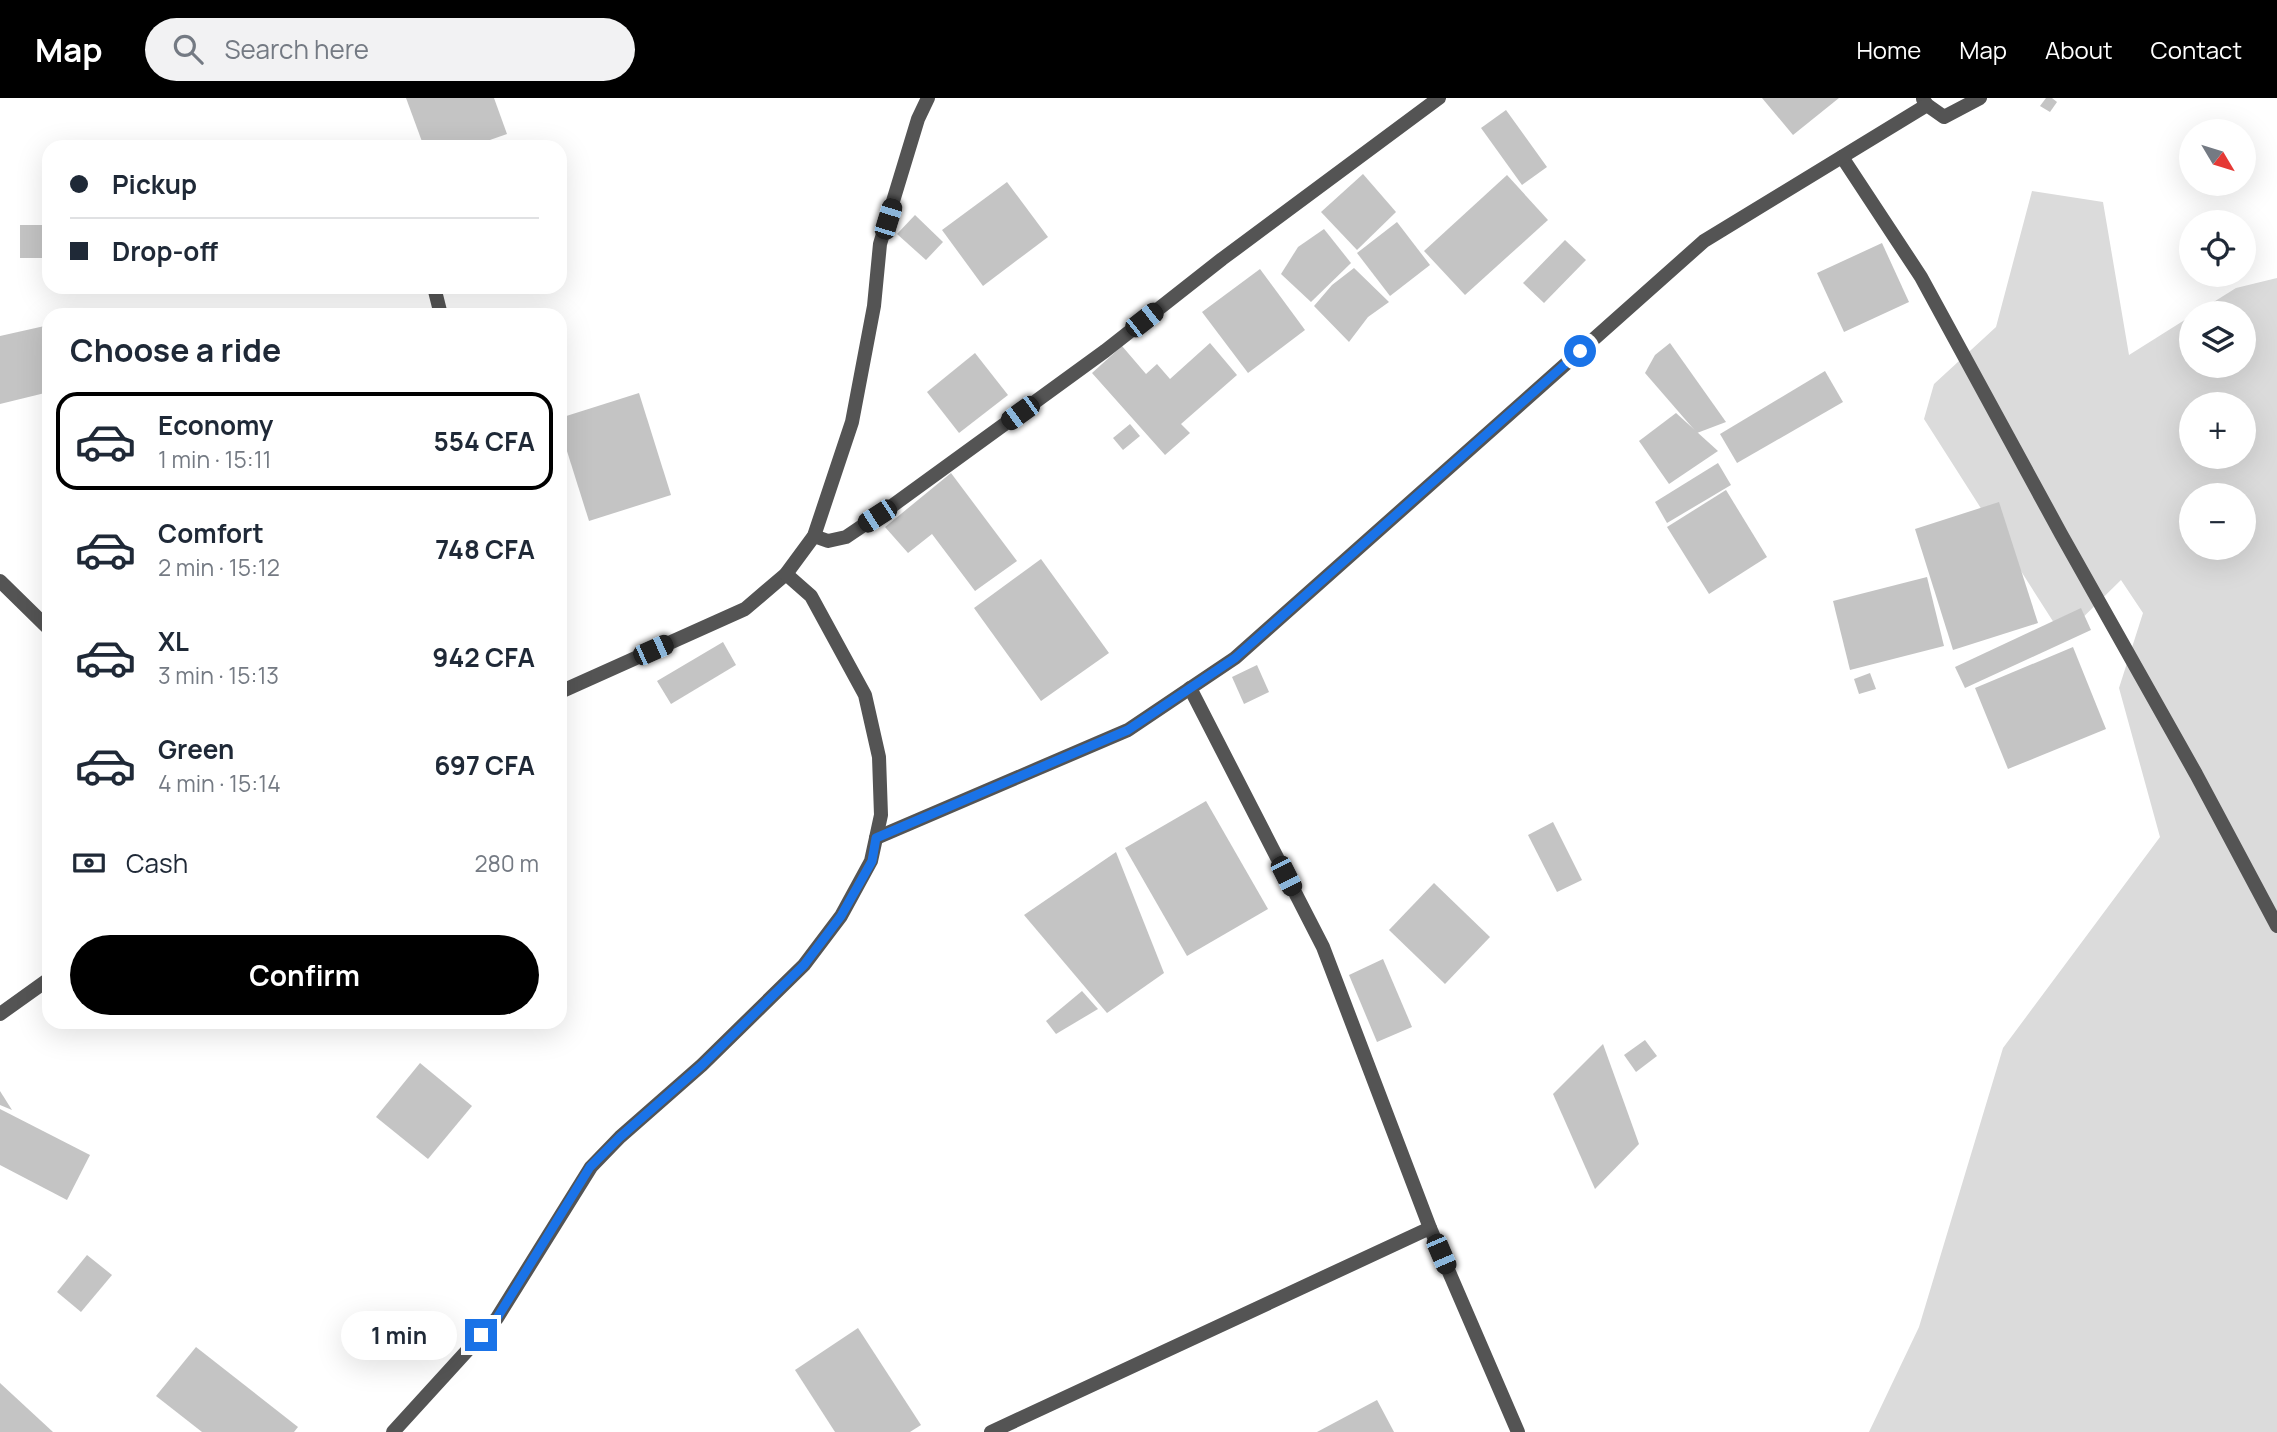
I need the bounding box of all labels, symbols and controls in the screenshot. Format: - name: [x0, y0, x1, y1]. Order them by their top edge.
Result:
- search box: [145, 18, 635, 81]
- text: Map: [35, 27, 103, 72]
- icon: search: [169, 30, 207, 68]
- text: Search here: [225, 31, 369, 67]
- text: Home: [1856, 33, 1921, 66]
- text: Map: [1959, 33, 2007, 66]
- text: About: [2045, 33, 2113, 66]
- text: Contact: [2151, 33, 2242, 66]
- north arrow: [2179, 119, 2256, 196]
- map controls: [2179, 119, 2256, 560]
- text: Pickup: [112, 166, 197, 202]
- car: [872, 196, 905, 242]
- button: locate: [2179, 210, 2256, 287]
- text: Drop-off: [112, 233, 218, 269]
- car: [1121, 299, 1168, 341]
- button: layers: [2179, 301, 2256, 378]
- text: Choose a ride: [70, 328, 281, 372]
- route start: [1564, 335, 1596, 367]
- car: [997, 392, 1044, 434]
- button: +: [2179, 392, 2256, 469]
- text: Economy: [158, 407, 273, 443]
- icon: car: [74, 410, 137, 473]
- text: 554 CFA: [434, 423, 535, 459]
- text: 1 min · 15:11: [158, 443, 272, 475]
- button: −: [2179, 483, 2256, 560]
- car: [854, 496, 901, 536]
- text: Comfort: [158, 515, 264, 551]
- icon: car: [74, 518, 137, 581]
- text: 748 CFA: [435, 531, 535, 567]
- text: 2 min · 15:12: [158, 551, 280, 583]
- text: XL: [158, 623, 189, 659]
- icon: car: [74, 626, 137, 689]
- car: [630, 632, 677, 668]
- text: 942 CFA: [432, 639, 535, 675]
- text: 3 min · 15:13: [158, 659, 279, 691]
- text: Green: [158, 731, 234, 767]
- icon: car: [74, 734, 137, 797]
- text: 697 CFA: [434, 747, 535, 783]
- text: 4 min · 15:14: [158, 767, 281, 799]
- icon: cash: [70, 844, 108, 882]
- text: Cash: [126, 845, 188, 881]
- text: 280 m: [474, 847, 539, 879]
- car: [1268, 853, 1305, 899]
- button: Confirm: [70, 935, 539, 1015]
- car: [1424, 1231, 1459, 1277]
- callout: 1 min: [341, 1310, 456, 1360]
- text: 1 min: [371, 1319, 427, 1351]
- route end: [465, 1319, 497, 1351]

